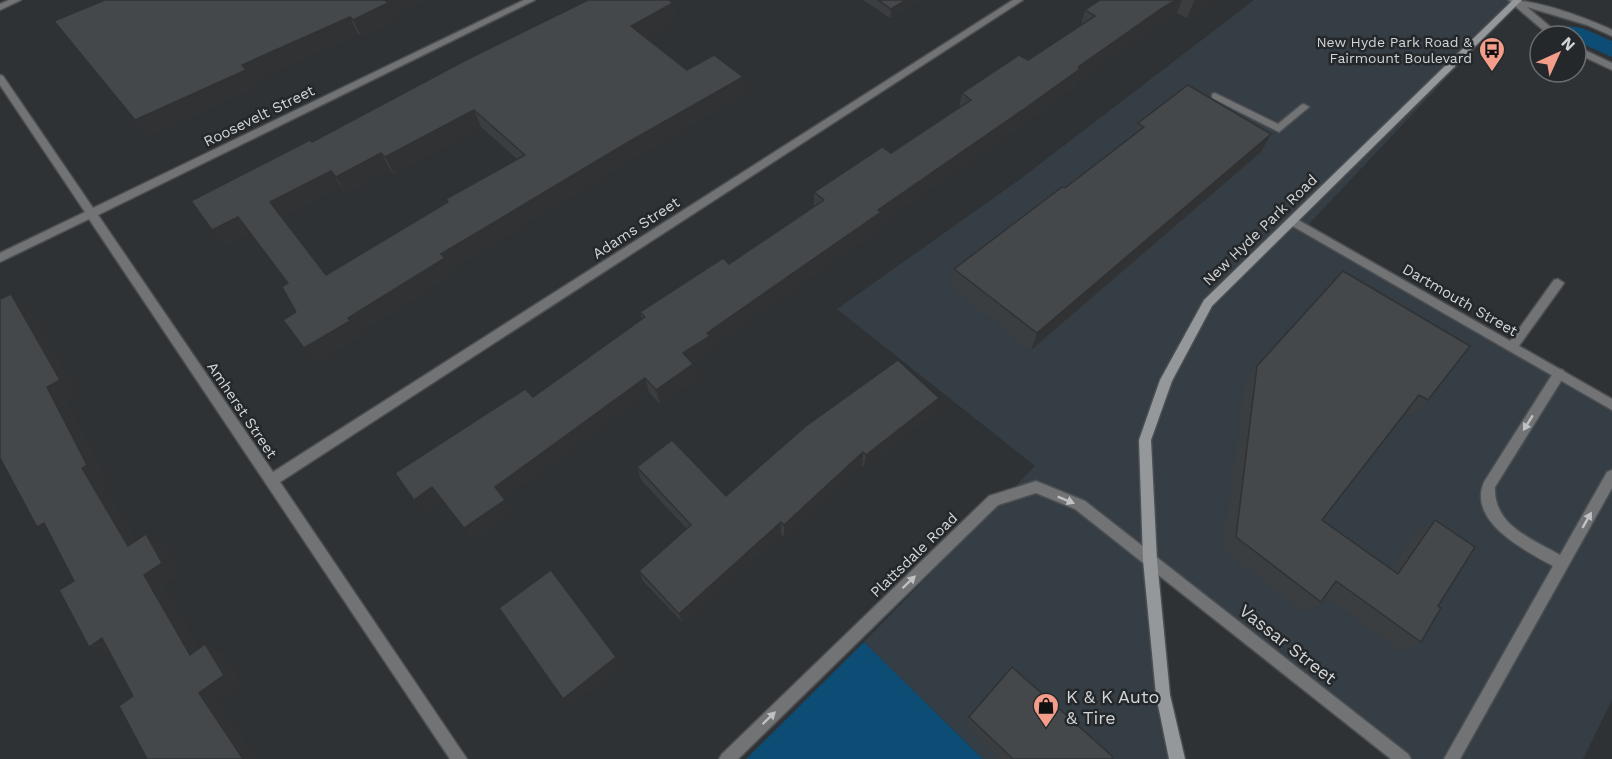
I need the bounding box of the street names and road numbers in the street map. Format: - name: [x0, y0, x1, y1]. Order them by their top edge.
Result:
- street label: Roosevelt Street: [201, 81, 318, 151]
- street label: New Hyde Park Road: [1199, 171, 1321, 289]
- street label: Adams Street: [589, 193, 683, 263]
- street label: Dartmouth Street: [1399, 260, 1521, 341]
- street label: Amherst Street: [203, 358, 281, 462]
- street label: Plattsdale Road: [867, 509, 961, 601]
- street label: Vassar Street: [1235, 600, 1341, 689]

